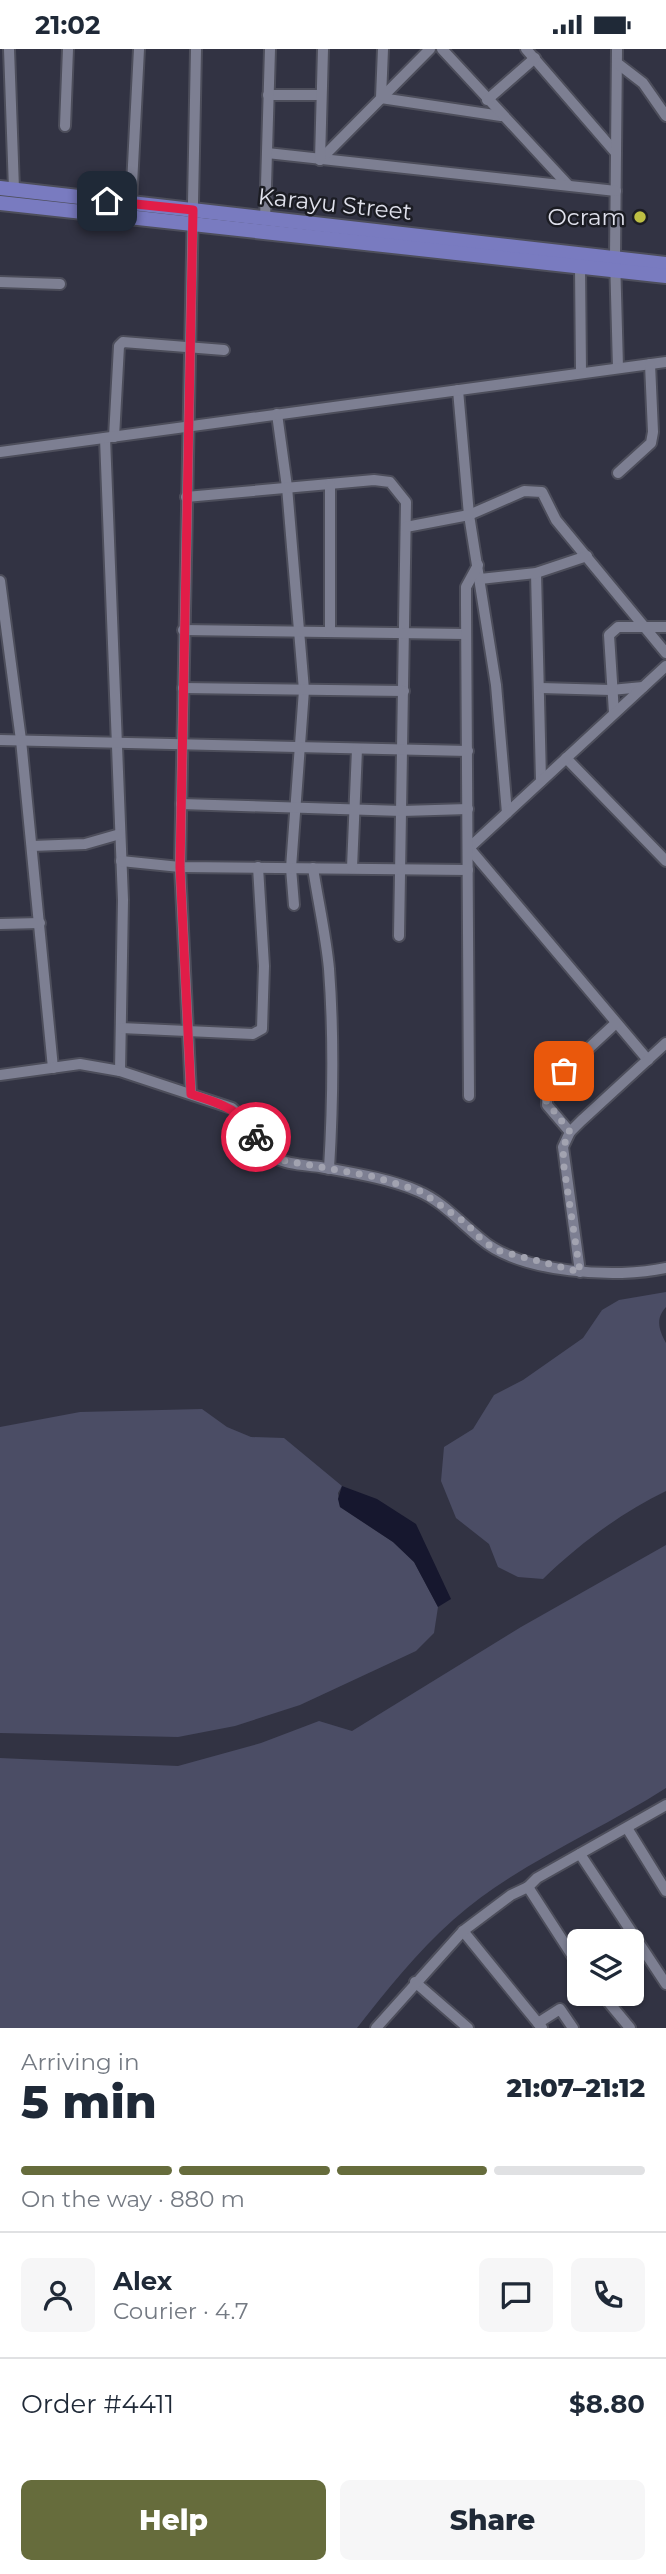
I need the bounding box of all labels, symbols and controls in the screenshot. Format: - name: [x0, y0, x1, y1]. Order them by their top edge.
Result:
- text: 21:02: [35, 9, 100, 41]
- pin: [77, 171, 137, 231]
- icon: home: [88, 182, 126, 220]
- street label: Karayu Street: [257, 182, 413, 226]
- place label: Ocram: [547, 203, 626, 231]
- marker: Ocram: [632, 209, 648, 225]
- pin: [534, 1041, 594, 1101]
- icon: bag: [545, 1052, 583, 1090]
- courier: [221, 1102, 291, 1172]
- icon: bike: [237, 1118, 275, 1156]
- map controls: [567, 1929, 644, 2006]
- button: layers: [567, 1929, 644, 2006]
- text: Arriving in: [21, 2048, 140, 2076]
- text: 21:07–21:12: [507, 2072, 645, 2104]
- text: 5 min: [21, 2073, 157, 2130]
- text: On the way · 880 m: [21, 2185, 245, 2213]
- button: person: [21, 2258, 95, 2332]
- button: chat: [479, 2258, 553, 2332]
- button: phone: [571, 2258, 645, 2332]
- text: Alex: [113, 2265, 172, 2297]
- text: Courier · 4.7: [113, 2297, 249, 2325]
- text: Order #4411: [21, 2388, 174, 2420]
- text: $8.80: [569, 2388, 645, 2420]
- button: Help: [21, 2480, 326, 2560]
- button: Share: [340, 2480, 645, 2560]

